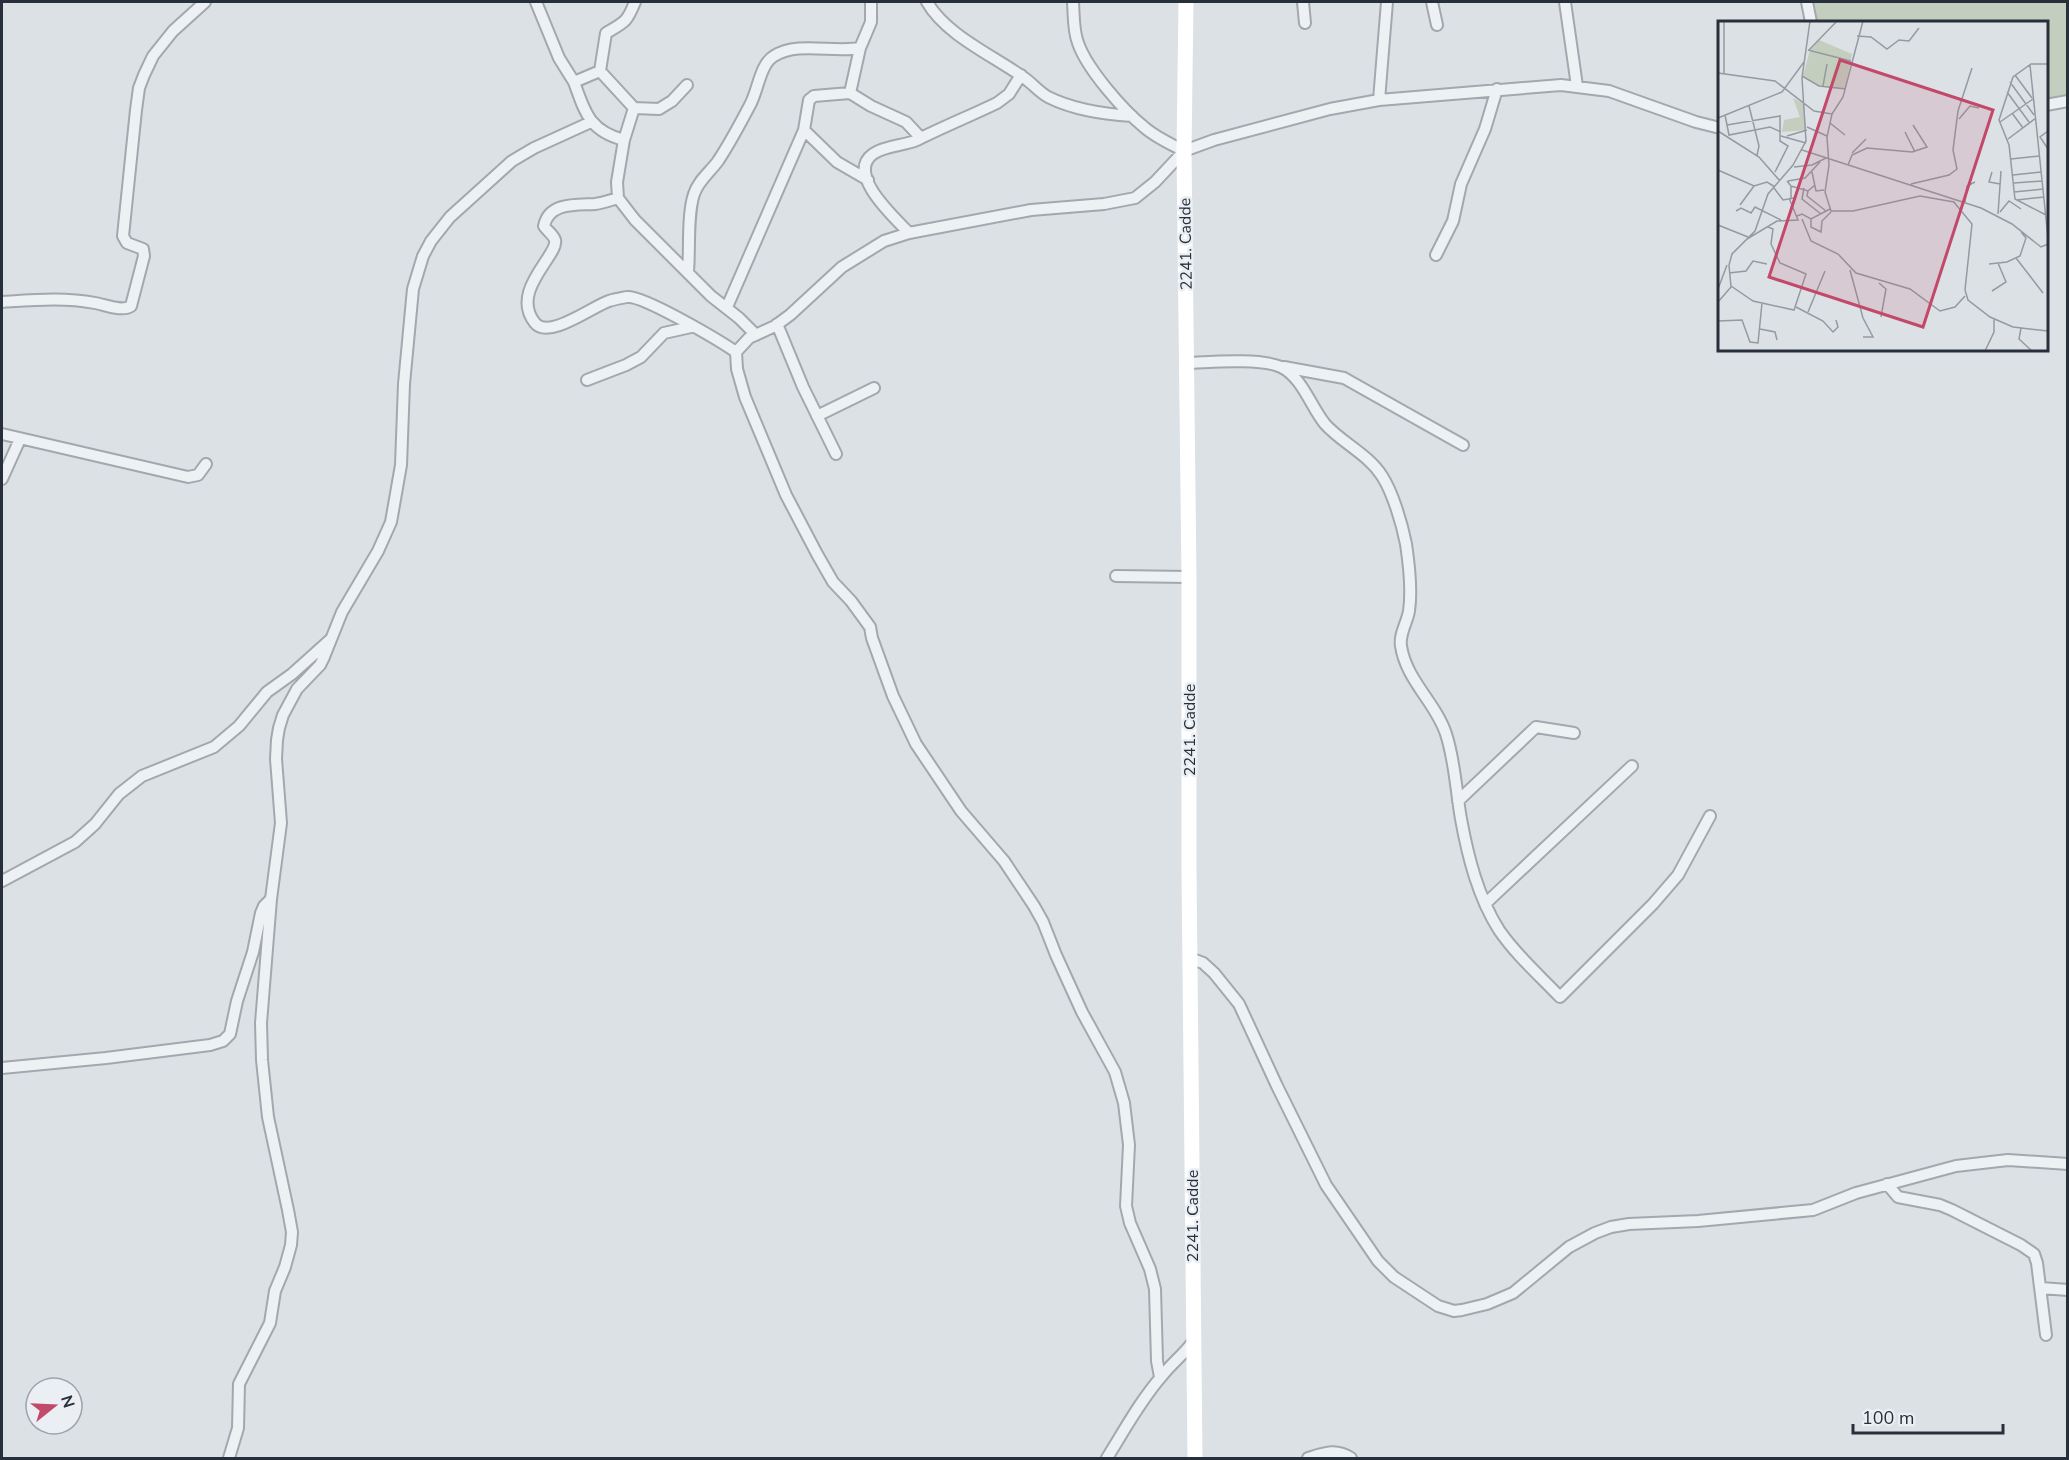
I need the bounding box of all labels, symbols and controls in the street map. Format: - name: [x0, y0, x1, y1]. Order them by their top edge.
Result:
- inset map: [1718, 21, 2048, 351]
- street label: 2241. Cadde: [1174, 198, 1198, 290]
- street label: 2241. Cadde: [1179, 684, 1201, 776]
- street label: 2241. Cadde: [1182, 1170, 1204, 1262]
- north arrow: [24, 1376, 84, 1436]
- text: N: [55, 1393, 80, 1411]
- scale bar: [1853, 1397, 2003, 1435]
- text: 100 m: [1862, 1406, 1914, 1430]

